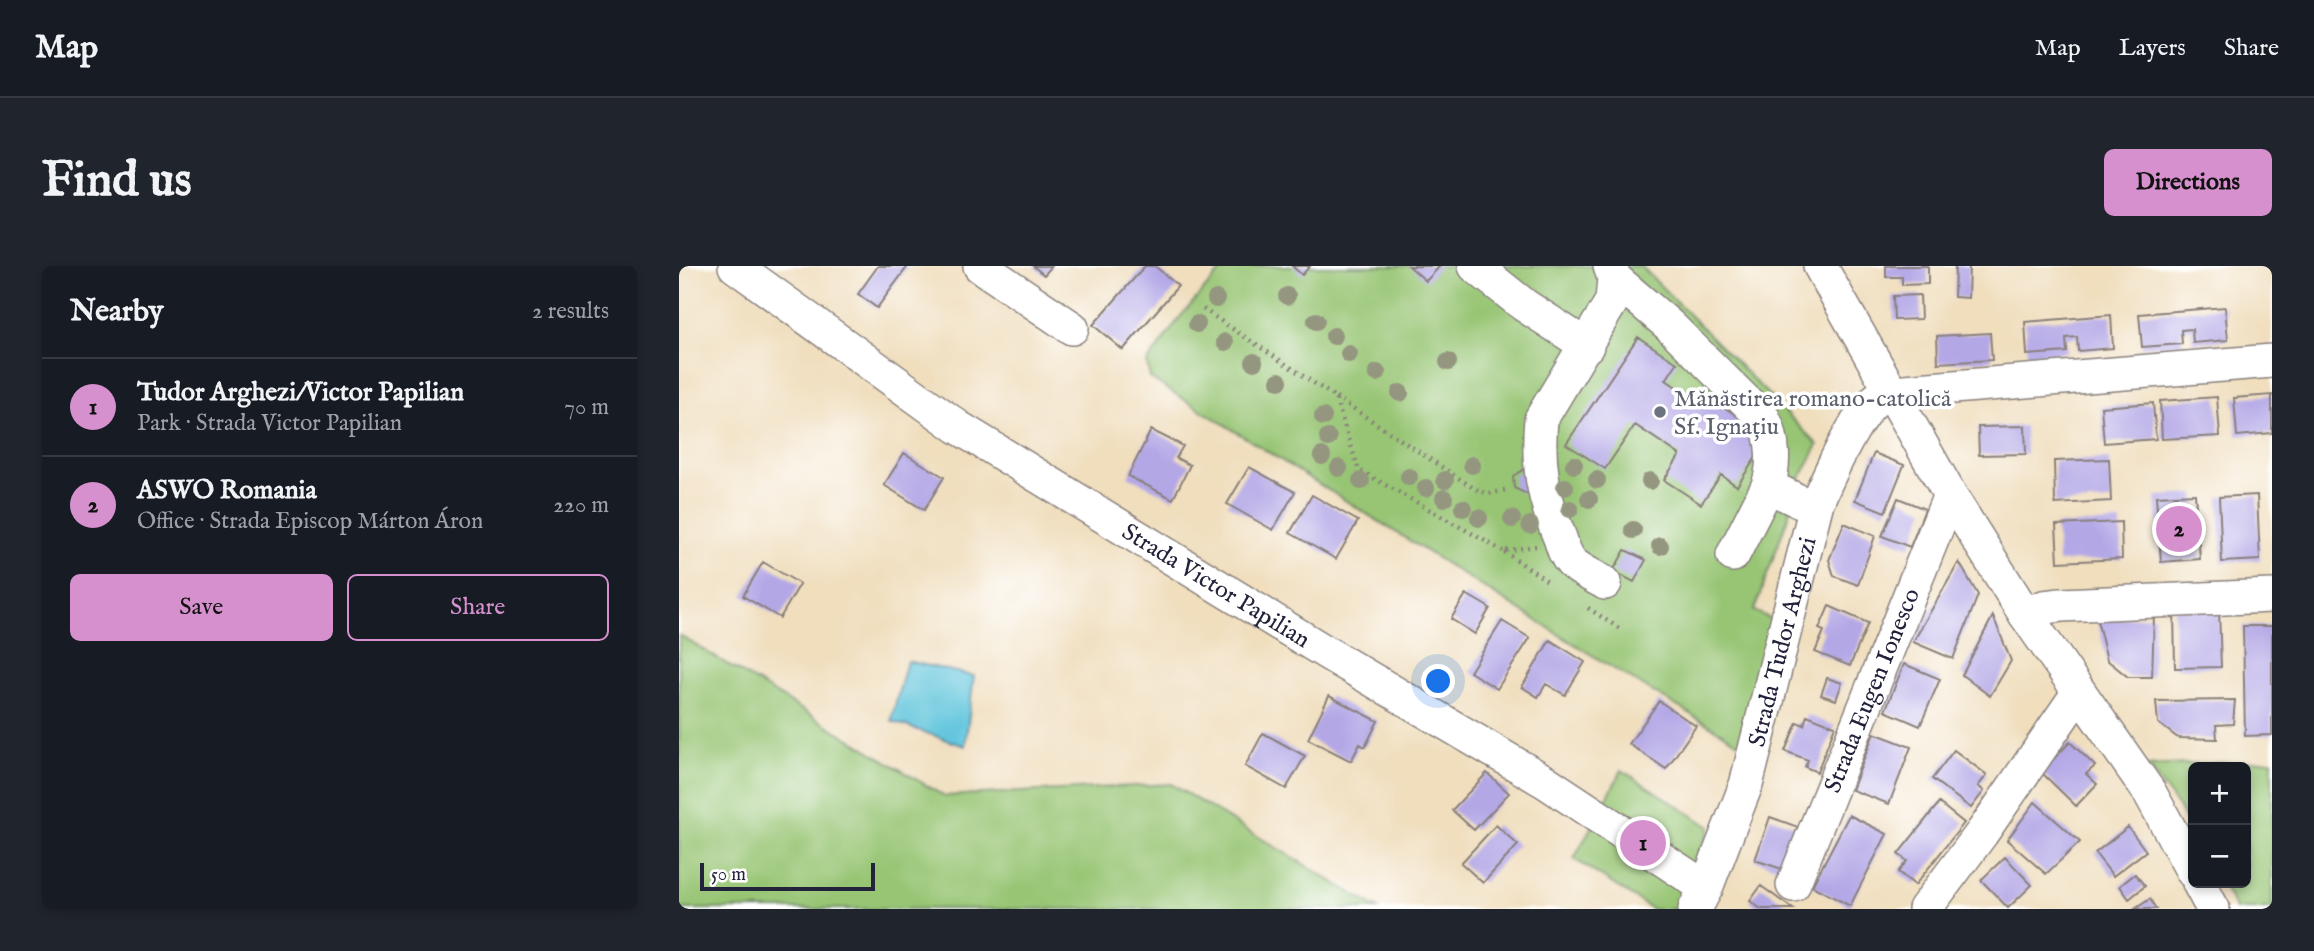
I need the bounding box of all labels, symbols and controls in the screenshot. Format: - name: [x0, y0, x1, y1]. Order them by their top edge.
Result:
- text: Map: [35, 27, 98, 69]
- text: Map: [2035, 33, 2081, 64]
- text: Layers: [2119, 33, 2186, 64]
- text: Share: [2224, 33, 2279, 64]
- button: Directions: [2104, 149, 2272, 216]
- text: Find us: [42, 151, 192, 213]
- text: Nearby: [70, 293, 163, 331]
- text: 2 results: [532, 297, 609, 326]
- text: Tudor Arghezi/Victor Papilian: [137, 376, 464, 409]
- place label: Mănăstirea romano-catolică Sf. Ignațiu: [1674, 384, 1952, 443]
- text: 1: [89, 393, 97, 422]
- text: 70 m: [564, 393, 609, 422]
- marker: Mănăstirea romano-catolică Sf. Ignațiu: [1652, 404, 1668, 420]
- text: Park · Strada Victor Papilian: [137, 409, 402, 438]
- text: ASWO Romania: [137, 474, 317, 507]
- text: 2: [88, 491, 98, 520]
- text: 220 m: [553, 491, 609, 520]
- pin: 2: [2156, 503, 2202, 555]
- text: Office · Strada Episcop Márton Áron: [137, 507, 483, 536]
- street label: Strada Victor Papilian: [1116, 517, 1316, 656]
- street label: Strada Tudor Arghezi: [1742, 534, 1825, 750]
- button: Save: [70, 574, 333, 641]
- button: Share: [347, 574, 609, 641]
- street label: Strada Eugen Ionesco: [1818, 584, 1928, 798]
- your location: [1421, 664, 1455, 698]
- map controls: [2188, 762, 2251, 888]
- button: +: [2188, 762, 2251, 825]
- pin: 1: [1620, 817, 1666, 869]
- button: −: [2188, 825, 2251, 888]
- scale bar: [700, 860, 875, 892]
- text: 50 m: [711, 863, 746, 887]

